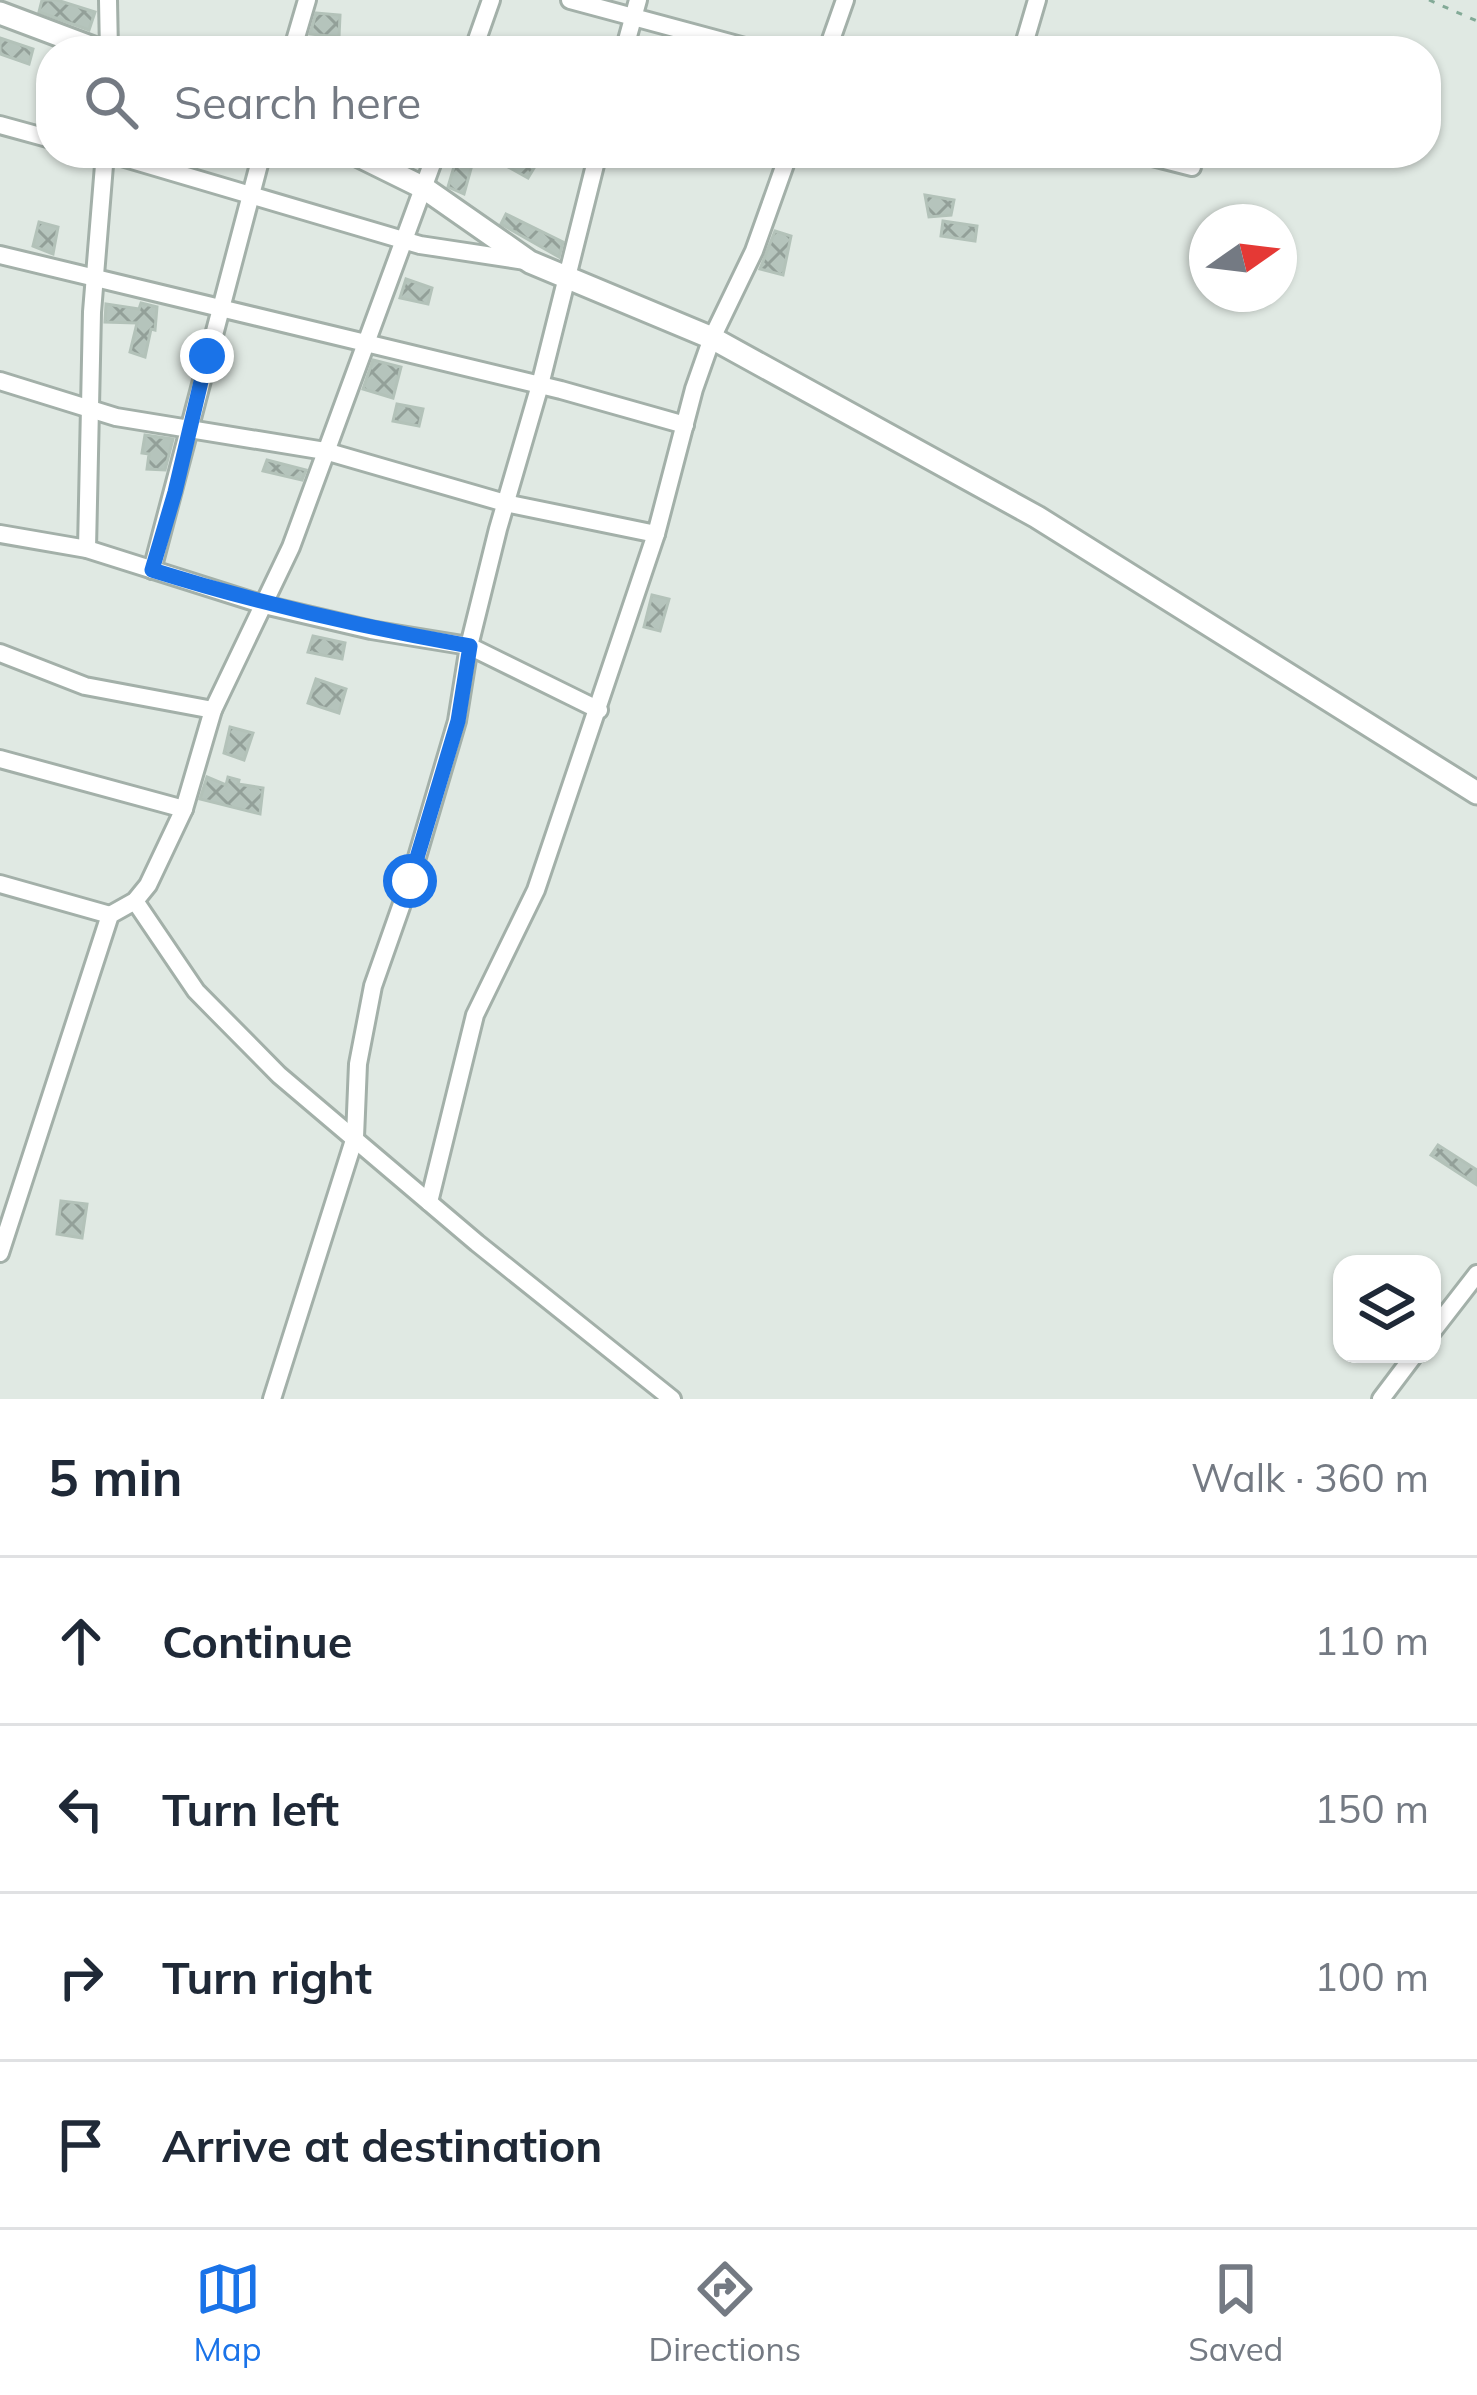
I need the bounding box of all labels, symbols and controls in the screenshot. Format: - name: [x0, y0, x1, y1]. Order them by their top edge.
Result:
- search box: [36, 36, 1441, 168]
- icon: search: [78, 69, 144, 135]
- text: Search here: [174, 74, 421, 130]
- north arrow: [1189, 204, 1297, 312]
- route end: [180, 329, 234, 383]
- route start: [383, 854, 437, 908]
- map controls: [1333, 1255, 1441, 1363]
- button: layers: [1333, 1255, 1441, 1363]
- text: 5 min: [48, 1445, 183, 1509]
- text: Walk · 360 m: [1191, 1453, 1429, 1502]
- icon: ahead: [48, 1608, 114, 1674]
- text: Continue: [162, 1613, 352, 1669]
- text: 110 m: [1314, 1616, 1429, 1665]
- icon: left: [48, 1776, 114, 1842]
- text: Turn left: [162, 1781, 339, 1837]
- text: 150 m: [1314, 1784, 1429, 1833]
- icon: right: [48, 1944, 114, 2010]
- text: Turn right: [162, 1949, 372, 2005]
- text: 100 m: [1314, 1952, 1429, 2001]
- icon: arrive: [48, 2112, 114, 2178]
- text: Arrive at destination: [162, 2117, 602, 2173]
- tab: Map: [194, 2256, 261, 2369]
- tab: Directions: [649, 2256, 801, 2369]
- tab: Saved: [1188, 2256, 1283, 2369]

